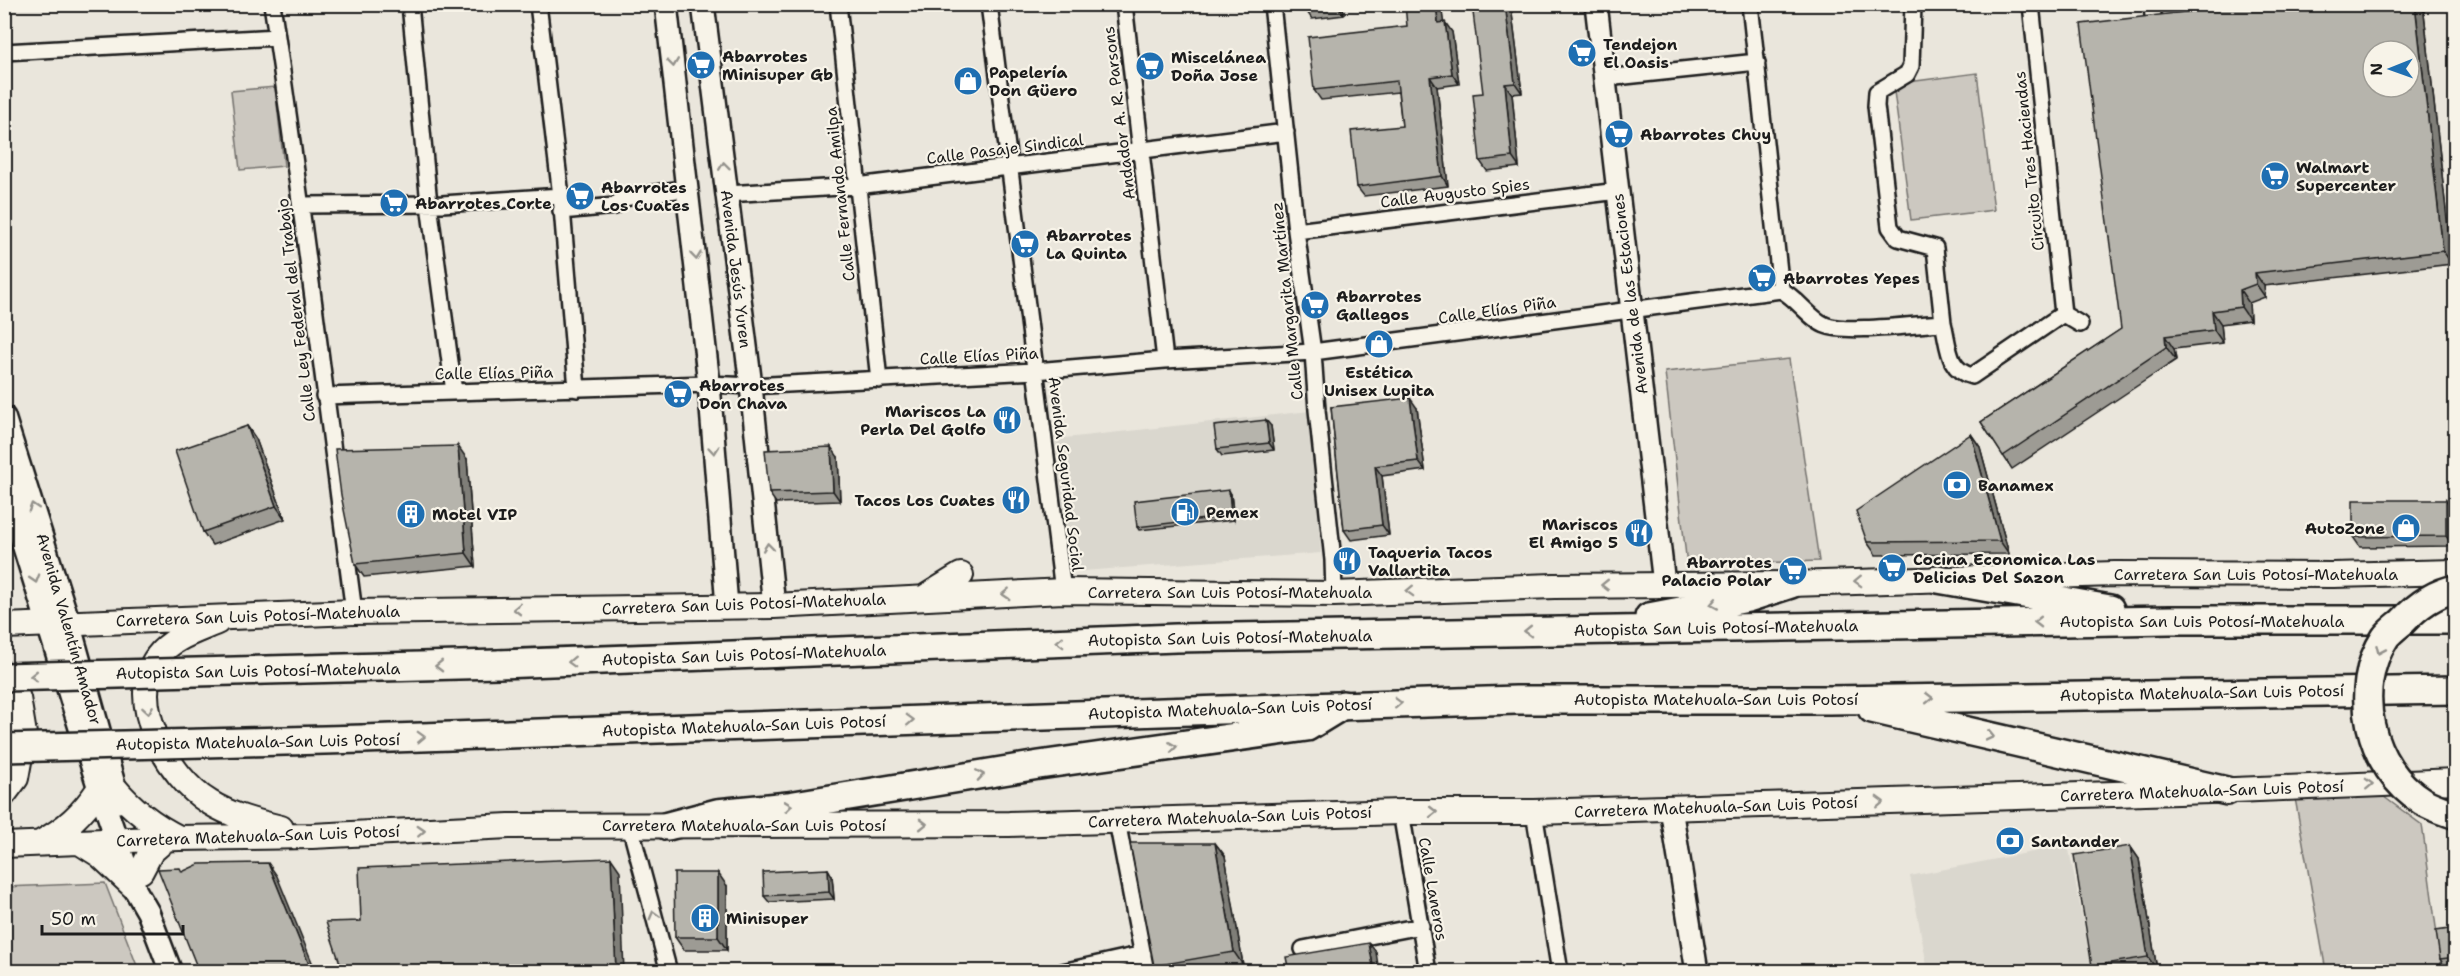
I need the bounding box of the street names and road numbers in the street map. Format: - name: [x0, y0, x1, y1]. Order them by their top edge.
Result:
- street label: Andador A. R. Parsons: [1098, 25, 1140, 201]
- street label: Circuito Tres Haciendas: [2009, 70, 2049, 252]
- street label: Calle Fernando Amilpa: [820, 106, 860, 282]
- street label: Calle Pasaje Sindical: [925, 129, 1085, 169]
- street label: Calle Augusto Spies: [1379, 173, 1531, 213]
- street label: Avenida Jesús Yuren: [716, 189, 756, 350]
- street label: Avenida de las Estaciones: [1607, 192, 1653, 396]
- street label: Calle Ley Federal del Trabajo: [272, 197, 320, 423]
- street label: Calle Margarita Martínez: [1266, 201, 1308, 401]
- street label: Calle Elías Piña: [1437, 291, 1557, 329]
- street label: Calle Elías Piña: [919, 342, 1039, 370]
- street label: Calle Elías Piña: [434, 361, 554, 385]
- street label: Avenida Seguridad Social: [1044, 375, 1088, 573]
- street label: Avenida Valentín Amador: [31, 530, 107, 728]
- street label: Carretera San Luis Potosí-Matehuala: [2114, 564, 2398, 585]
- street label: Carretera San Luis Potosí-Matehuala: [1088, 582, 1372, 603]
- street label: Carretera San Luis Potosí-Matehuala: [602, 589, 887, 619]
- street label: Carretera San Luis Potosí-Matehuala: [116, 601, 401, 631]
- street label: Autopista San Luis Potosí-Matehuala: [2060, 611, 2344, 632]
- street label: Autopista San Luis Potosí-Matehuala: [1573, 615, 1859, 641]
- street label: Autopista San Luis Potosí-Matehuala: [1087, 625, 1373, 651]
- street label: Autopista San Luis Potosí-Matehuala: [601, 640, 887, 670]
- street label: Autopista San Luis Potosí-Matehuala: [115, 658, 401, 684]
- street label: Autopista Matehuala-San Luis Potosí: [2060, 680, 2345, 706]
- street label: Autopista Matehuala-San Luis Potosí: [1574, 689, 1859, 710]
- street label: Autopista Matehuala-San Luis Potosí: [1087, 694, 1373, 724]
- street label: Autopista Matehuala-San Luis Potosí: [601, 711, 887, 741]
- street label: Autopista Matehuala-San Luis Potosí: [116, 729, 401, 755]
- street label: Carretera Matehuala-San Luis Potosí: [2060, 776, 2345, 806]
- street label: Carretera Matehuala-San Luis Potosí: [1574, 792, 1859, 822]
- street label: Carretera Matehuala-San Luis Potosí: [1088, 802, 1373, 832]
- street label: Carretera Matehuala-San Luis Potosí: [602, 815, 886, 836]
- street label: Carretera Matehuala-San Luis Potosí: [116, 821, 401, 851]
- street label: Calle Laneros: [1414, 836, 1452, 942]

